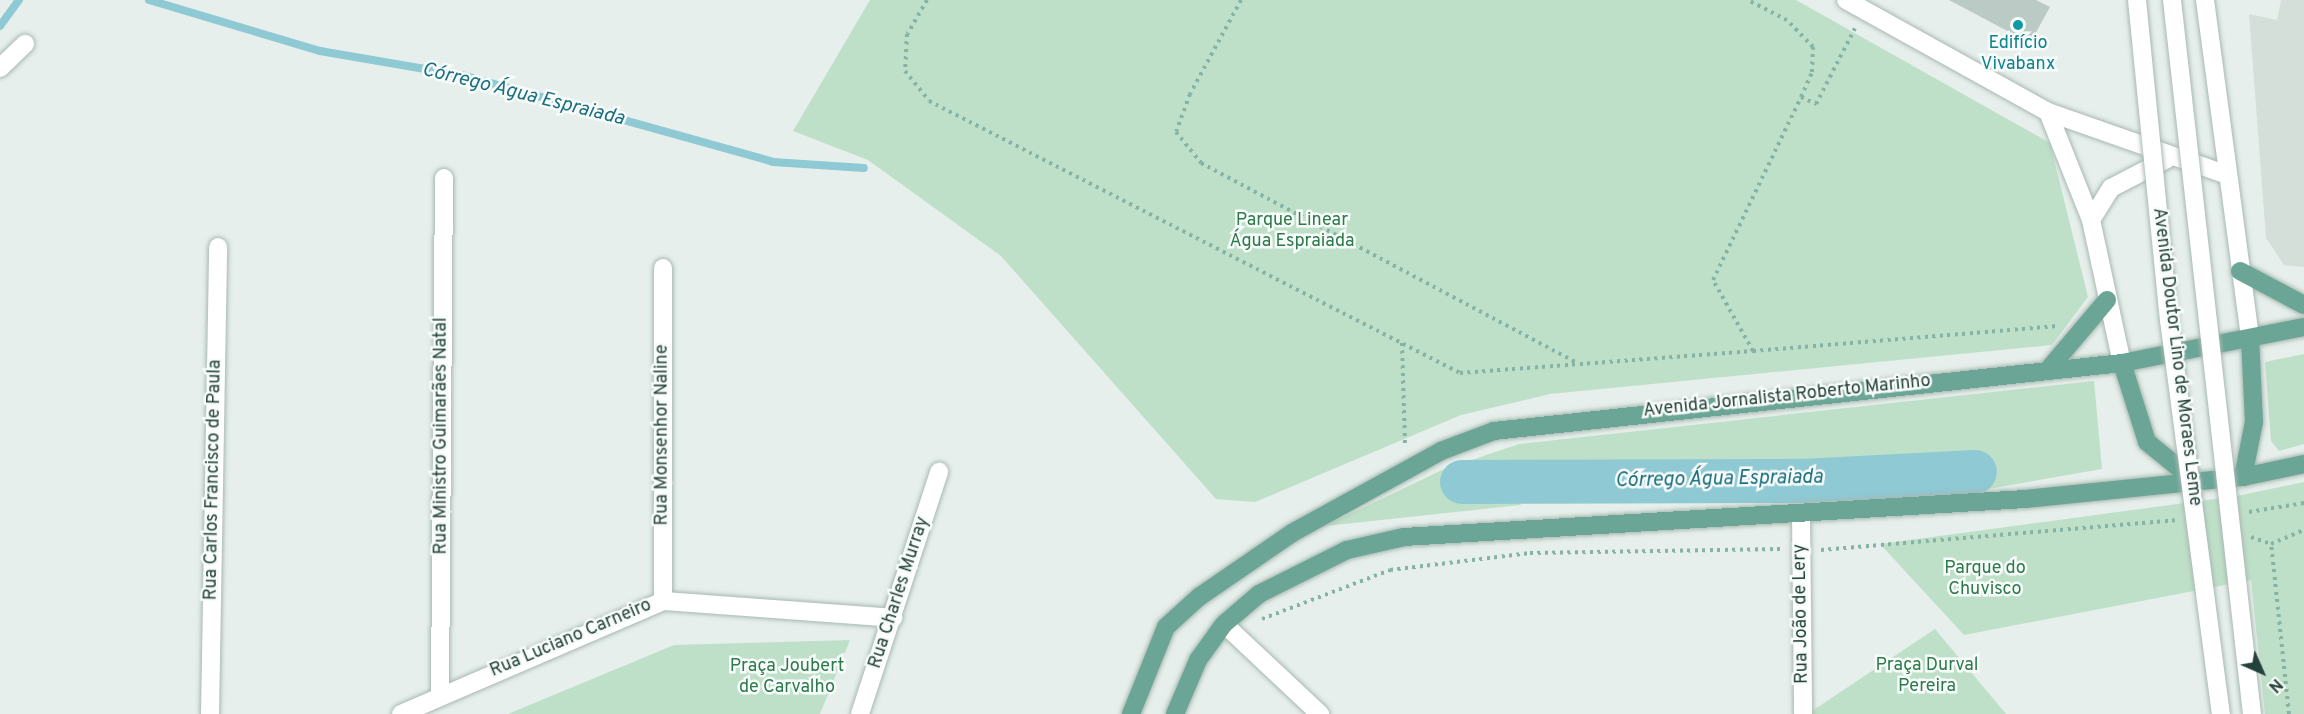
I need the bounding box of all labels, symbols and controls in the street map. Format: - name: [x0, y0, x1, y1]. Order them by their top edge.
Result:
- marker: Edifício Vivabanx: [2011, 18, 2025, 32]
- place label: Edifício Vivabanx: [1981, 34, 2055, 76]
- water label: Córrego Água Espraiada: [419, 58, 627, 132]
- street label: Avenida Doutor Lino de Moraes Leme: [2147, 207, 2205, 507]
- park label: Parque Linear Água Espraiada: [1229, 211, 1355, 254]
- street label: Rua Ministro Guimarães Natal: [431, 317, 453, 555]
- street label: Rua Monsenhor Naline: [652, 344, 674, 526]
- street label: Rua Carlos Francisco de Paula: [201, 359, 227, 601]
- street label: Avenida Jornalista Roberto Marinho: [1642, 371, 1932, 423]
- water label: Córrego Água Espraiada: [1615, 466, 1823, 494]
- street label: Rua Charles Murray: [865, 514, 935, 672]
- street label: Rua João de Lery: [1790, 544, 1814, 684]
- park label: Parque do Chuvisco: [1944, 559, 2026, 602]
- street label: Rua Luciano Carneiro: [487, 595, 655, 683]
- north arrow: [2232, 642, 2292, 702]
- park label: Praça Durval Pereira: [1876, 656, 1978, 698]
- park label: Praça Joubert de Carvalho: [730, 657, 844, 700]
- text: N: [2264, 674, 2286, 696]

